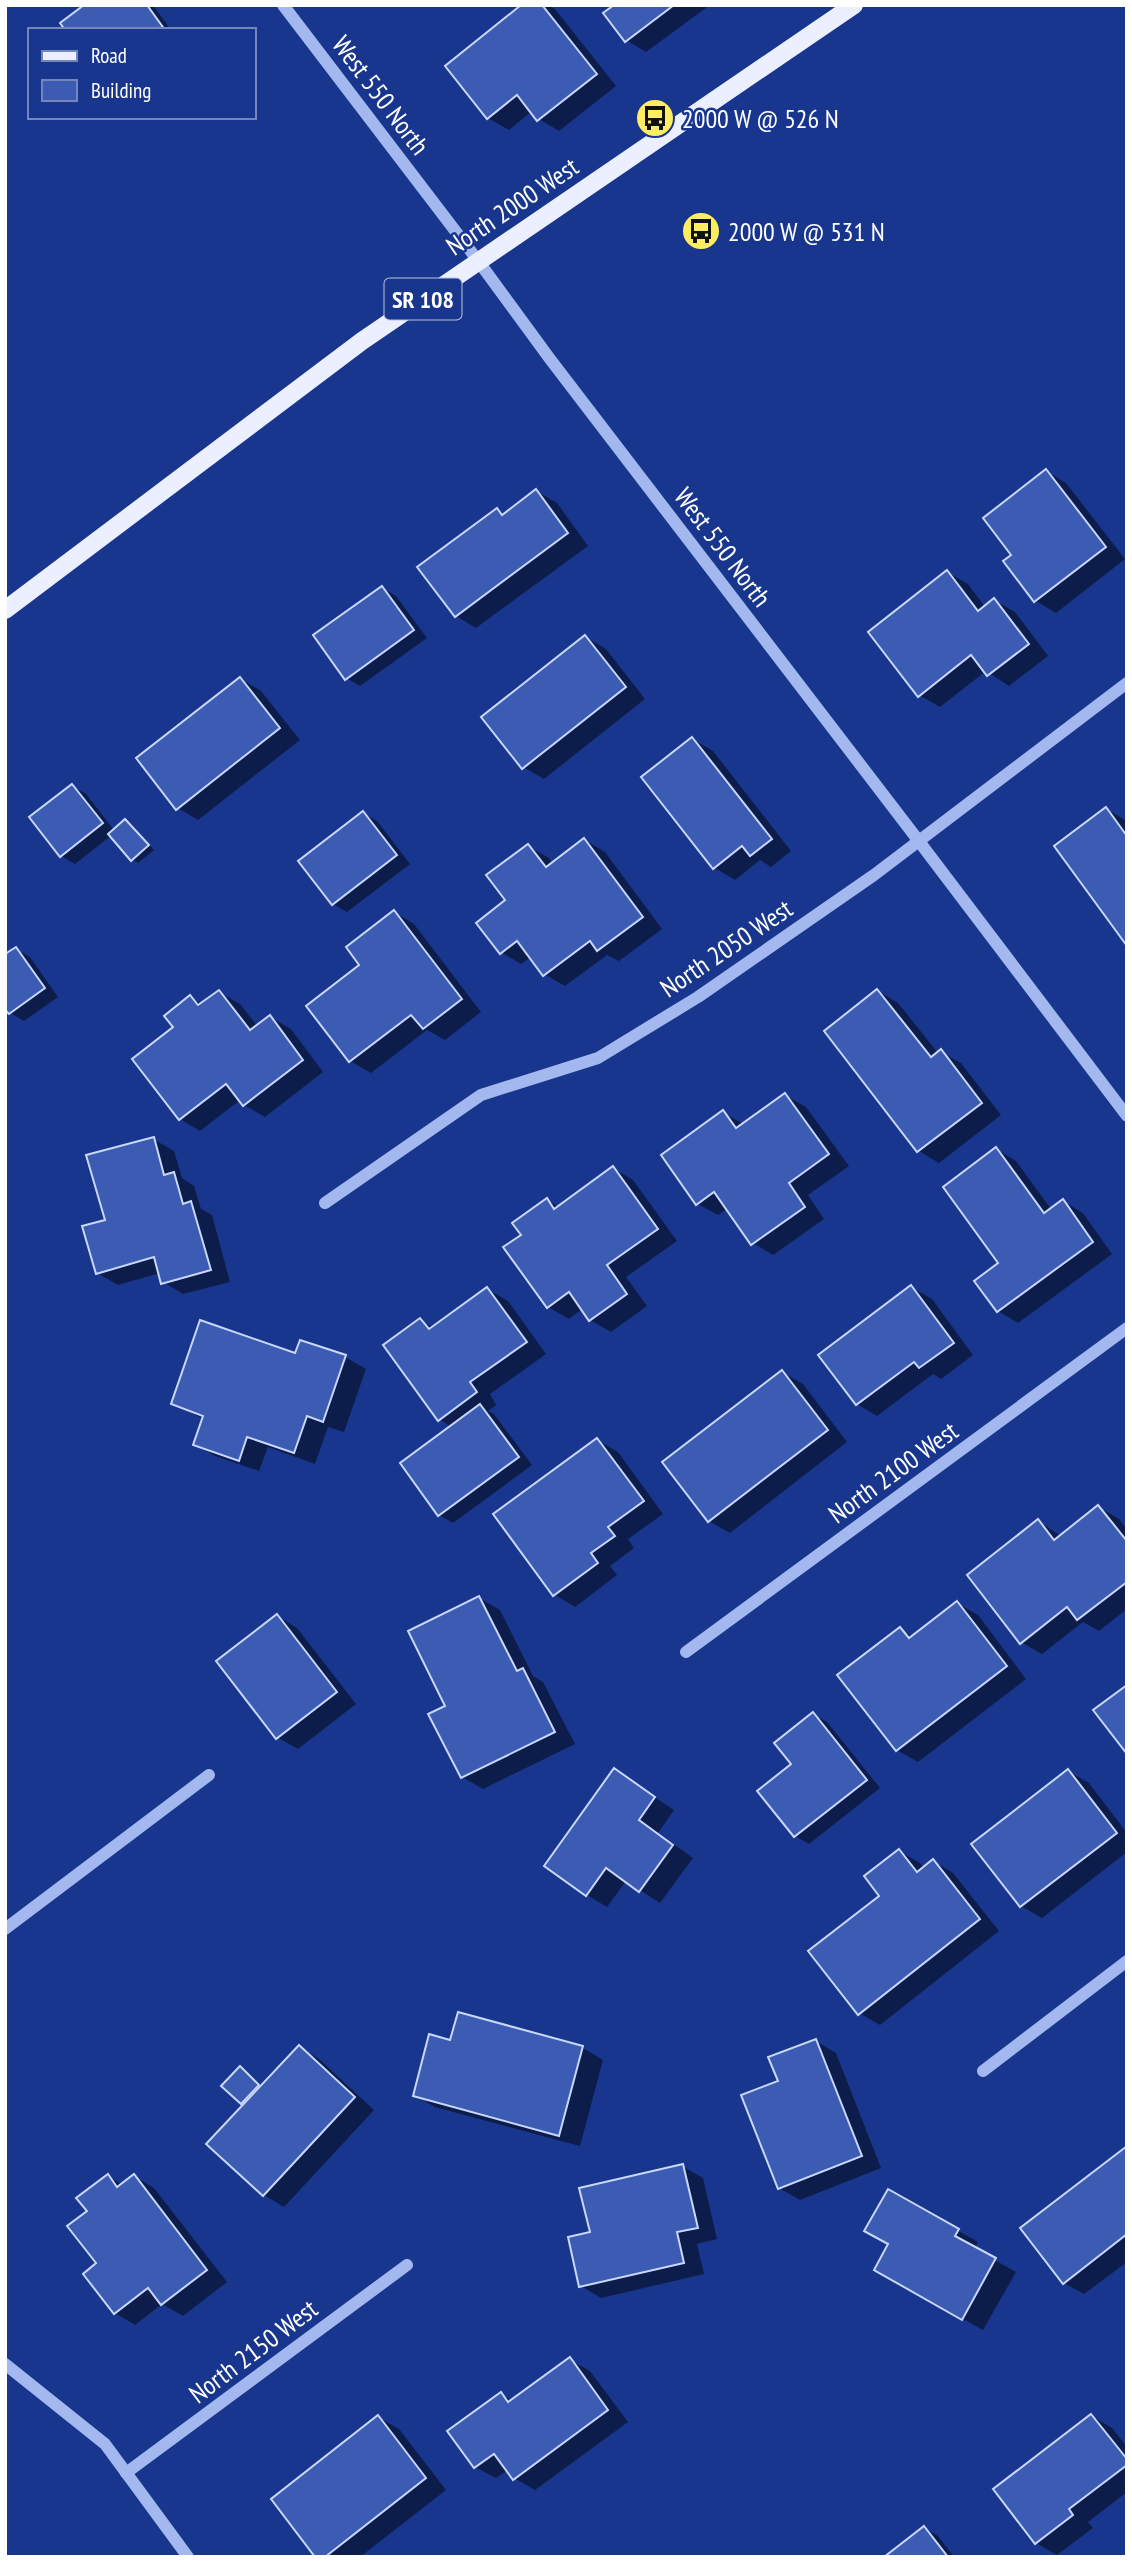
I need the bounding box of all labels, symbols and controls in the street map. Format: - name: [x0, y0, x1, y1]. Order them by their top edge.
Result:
- legend: [28, 28, 256, 119]
- street label: West 550 North: [325, 29, 437, 161]
- text: Road: [91, 42, 127, 69]
- text: Building: [91, 77, 151, 104]
- bus stop icon: 2000 W @ 526 N: [634, 97, 676, 139]
- place label: 2000 W @ 526 N: [682, 102, 839, 135]
- street label: North 2000 West: [440, 150, 584, 262]
- bus stop icon: 2000 W @ 531 N: [680, 210, 722, 252]
- place label: 2000 W @ 531 N: [728, 215, 885, 248]
- road number: SR 108: [384, 278, 462, 320]
- street label: West 550 North: [667, 481, 779, 613]
- street label: North 2050 West: [654, 892, 798, 1004]
- street label: North 2100 West: [822, 1414, 964, 1530]
- street label: North 2150 West: [182, 2292, 324, 2410]

